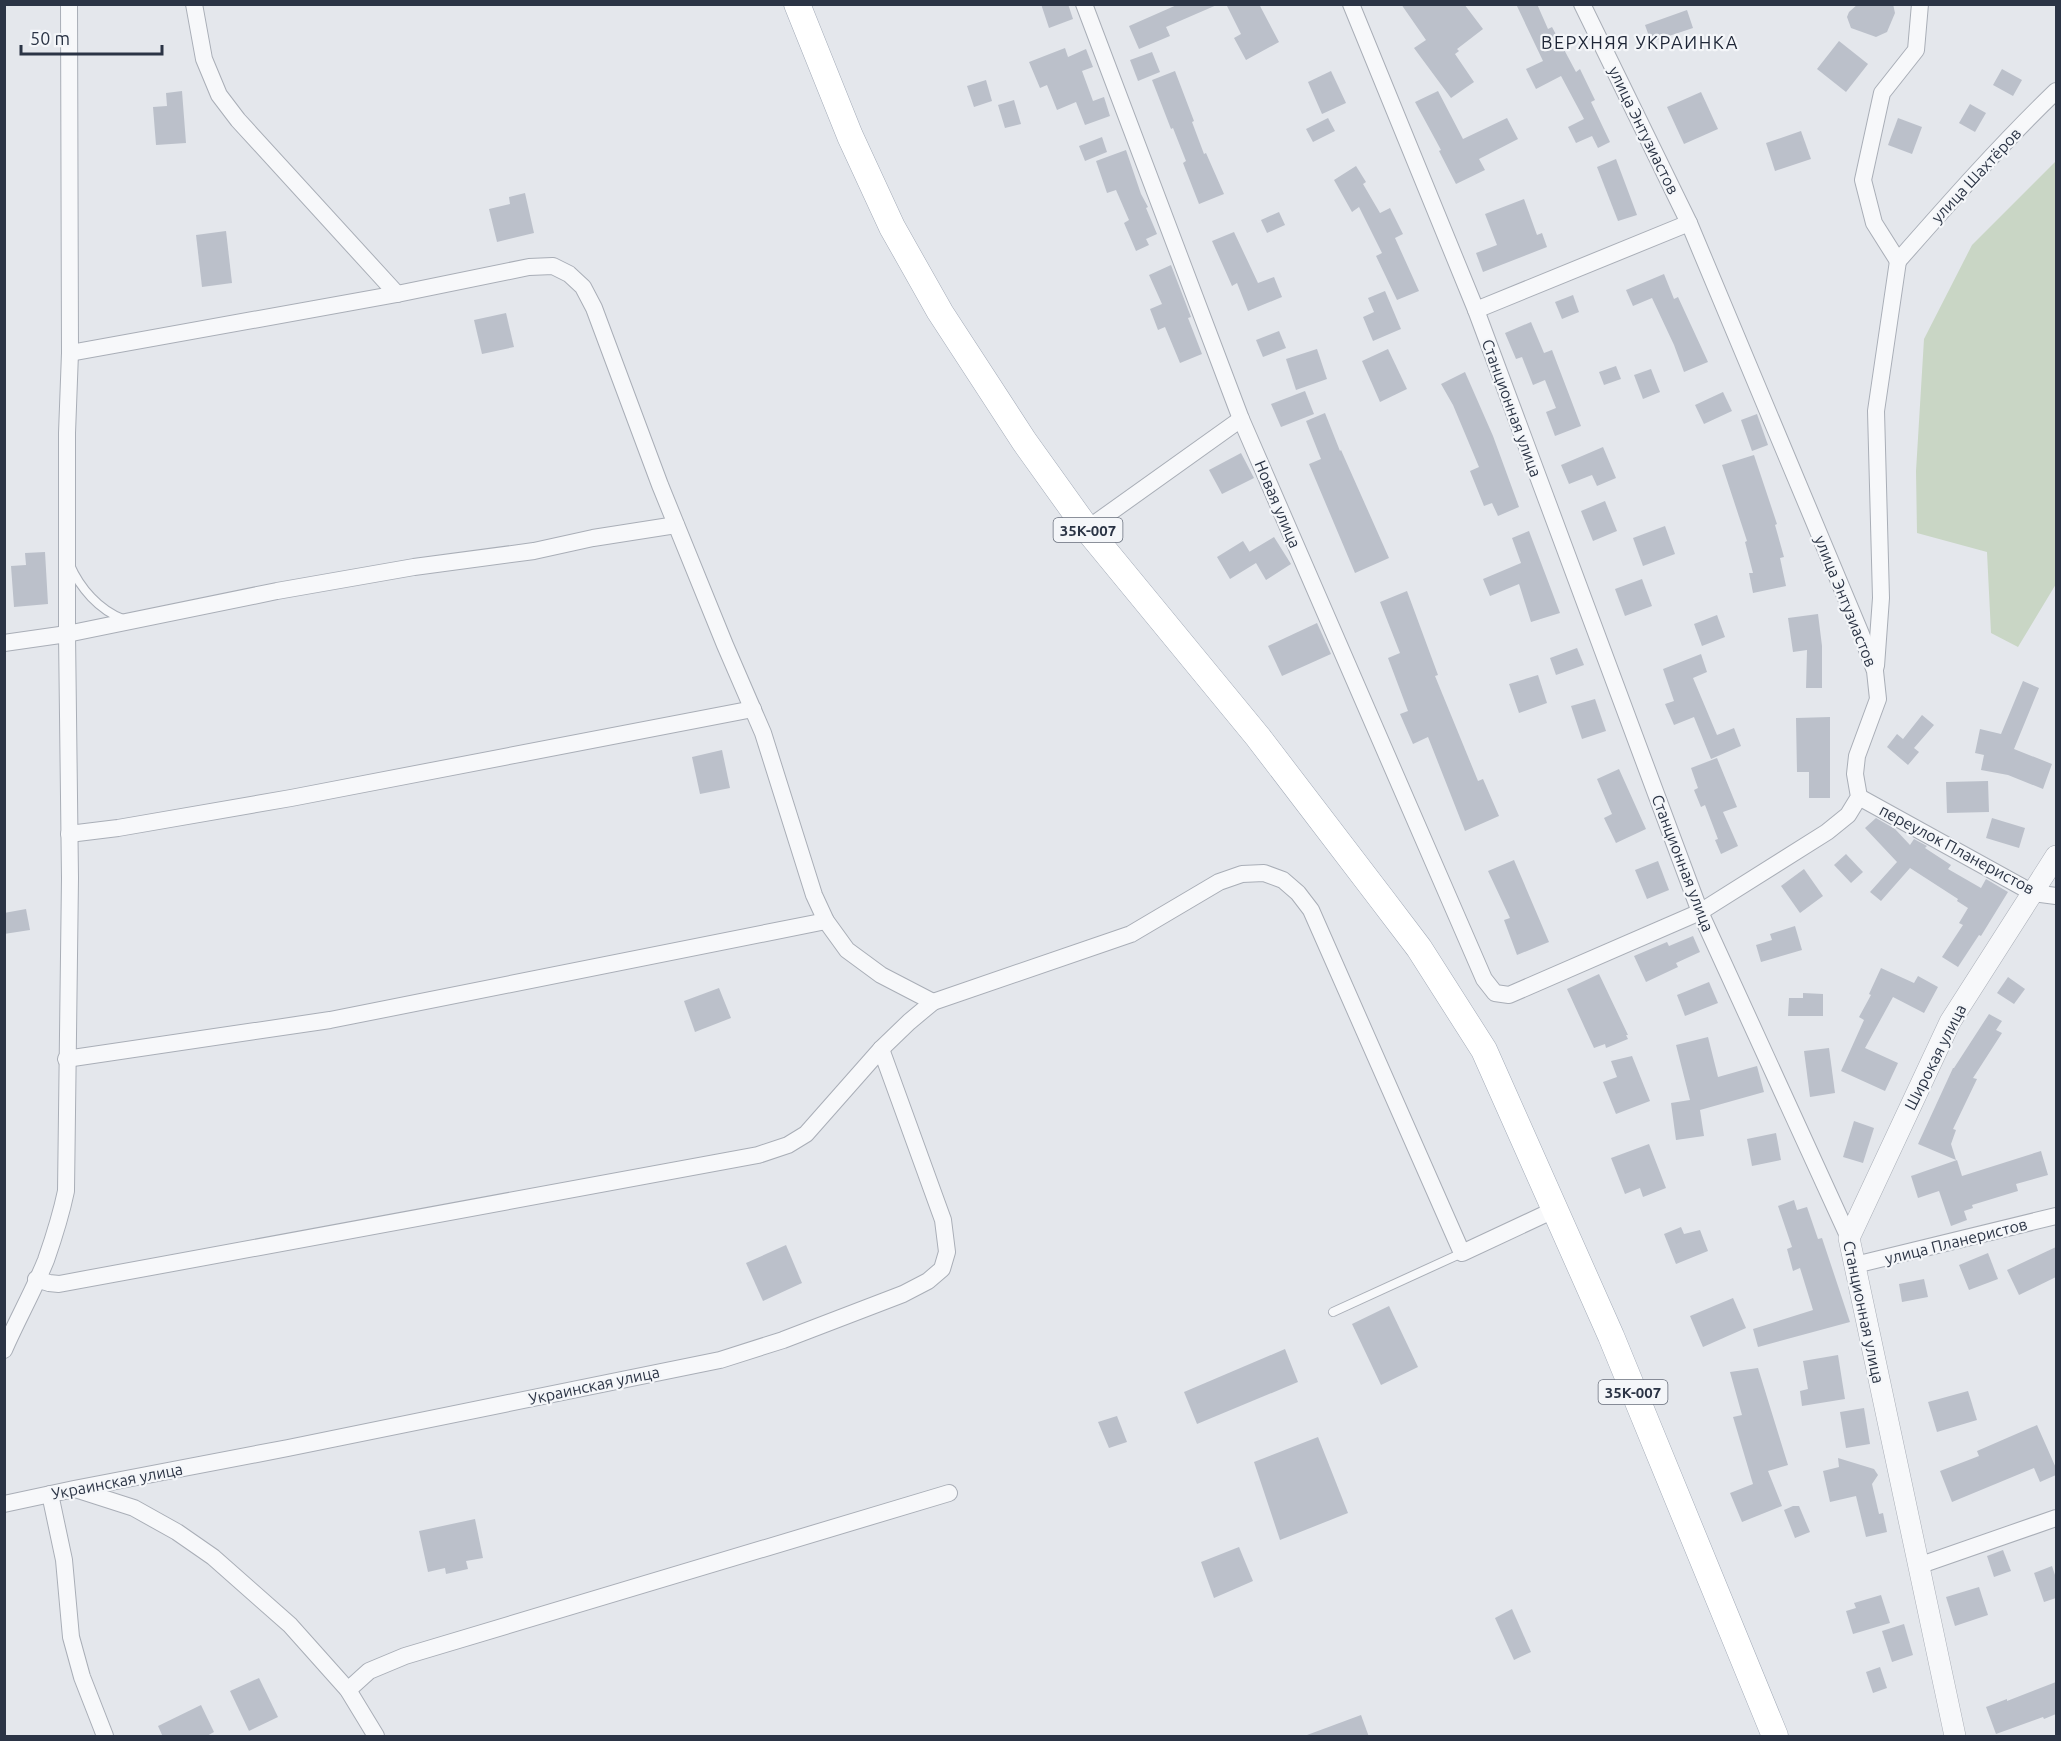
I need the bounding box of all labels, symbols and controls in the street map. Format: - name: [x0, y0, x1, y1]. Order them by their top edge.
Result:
- scale bar: [21, 18, 162, 56]
- text: 50 m: [30, 28, 70, 48]
- district label: ВЕРХНЯЯ УКРАИНКА: [1541, 32, 1739, 52]
- street label: улица Энтузиастов: [1605, 63, 1683, 197]
- street label: улица Шахтёров: [1928, 124, 2024, 226]
- street label: Станционная улица: [1479, 337, 1545, 479]
- street label: Новая улица: [1251, 457, 1305, 551]
- road number: 35К-007: [1054, 518, 1122, 542]
- street label: улица Энтузиастов: [1811, 533, 1881, 669]
- street label: Станционная улица: [1649, 792, 1717, 934]
- street label: переулок Планеристов: [1876, 800, 2038, 898]
- street label: Широкая улица: [1901, 1001, 1969, 1113]
- street label: улица Планеристов: [1883, 1215, 2029, 1267]
- street label: Станционная улица: [1840, 1239, 1888, 1385]
- street label: Украинская улица: [527, 1362, 661, 1408]
- road number: 35К-007: [1598, 1380, 1668, 1404]
- street label: Украинская улица: [50, 1459, 184, 1503]

